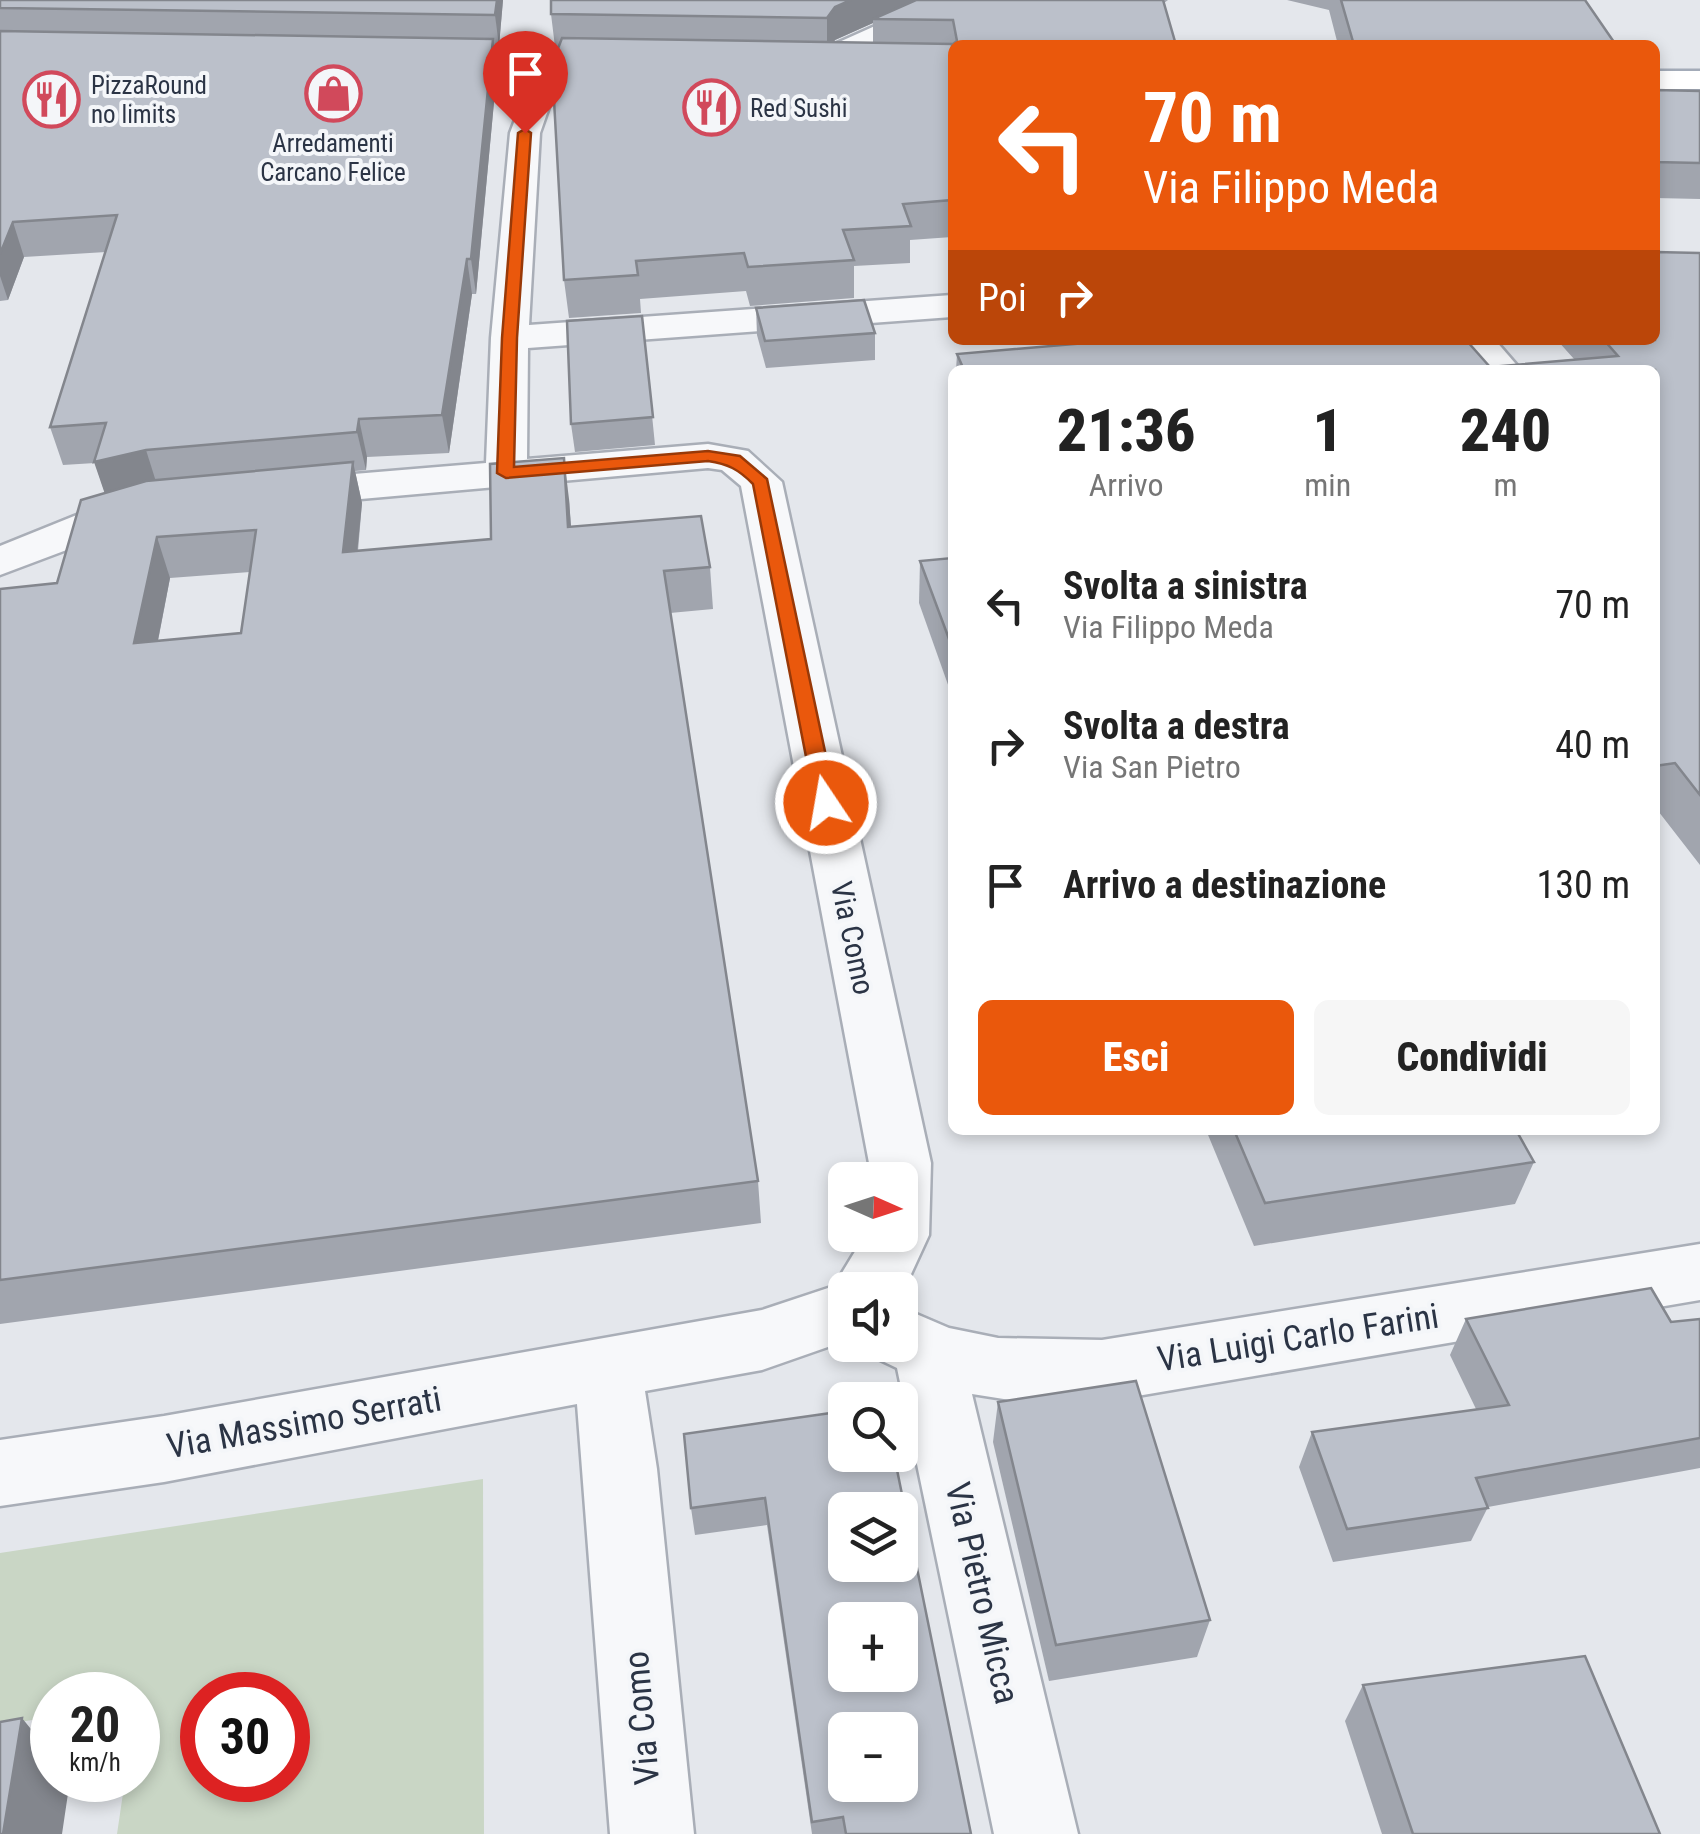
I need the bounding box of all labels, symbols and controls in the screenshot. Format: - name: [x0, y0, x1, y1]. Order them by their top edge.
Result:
- pin: [483, 31, 568, 134]
- icon: arrive: [498, 46, 553, 101]
- shop icon: Arredamenti Carcano Felice: [303, 64, 363, 124]
- restaurant icon: PizzaRound no limits: [22, 69, 82, 129]
- place label: PizzaRound no limits: [91, 71, 207, 129]
- text: 70 m: [1143, 77, 1282, 159]
- restaurant icon: Red Sushi: [681, 78, 741, 138]
- icon: left: [978, 80, 1108, 210]
- place label: Red Sushi: [750, 94, 847, 123]
- place label: Arredamenti Carcano Felice: [260, 129, 406, 187]
- text: Via Filippo Meda: [1143, 161, 1439, 214]
- icon: right: [1047, 270, 1102, 325]
- text: Poi: [978, 276, 1027, 320]
- text: 21:36: [1057, 395, 1196, 466]
- text: 1: [1312, 395, 1343, 466]
- text: 240: [1460, 395, 1551, 466]
- text: Arrivo: [1089, 466, 1164, 504]
- text: min: [1304, 466, 1351, 504]
- text: m: [1494, 466, 1518, 504]
- text: Svolta a sinistra: [1063, 564, 1308, 608]
- icon: left: [978, 578, 1033, 633]
- text: 70 m: [1555, 583, 1630, 627]
- text: Via Filippo Meda: [1063, 608, 1274, 646]
- text: Svolta a destra: [1063, 704, 1290, 748]
- icon: right: [978, 718, 1033, 773]
- text: 40 m: [1555, 723, 1630, 767]
- text: Via San Pietro: [1063, 748, 1241, 786]
- position arrow: [774, 751, 878, 855]
- icon: arrive: [978, 858, 1033, 913]
- text: Arrivo a destinazione: [1063, 863, 1386, 907]
- text: 130 m: [1536, 863, 1630, 907]
- street label: Via Como: [824, 878, 882, 998]
- button: Esci: [978, 1000, 1294, 1115]
- button: Condividi: [1314, 1000, 1630, 1115]
- north arrow: [828, 1162, 918, 1252]
- map controls: [828, 1162, 918, 1802]
- button: sound: [828, 1272, 918, 1362]
- street label: Via Luigi Carlo Farini: [1154, 1296, 1442, 1380]
- street label: Via Massimo Serrati: [164, 1379, 444, 1467]
- button: search: [828, 1382, 918, 1472]
- street label: Via Pietro Micca: [937, 1478, 1027, 1708]
- button: layers: [828, 1492, 918, 1582]
- button: +: [828, 1602, 918, 1692]
- street label: Via Como: [616, 1650, 668, 1786]
- speed limit sign: 30: [180, 1672, 310, 1802]
- text: 20: [70, 1696, 120, 1754]
- button: −: [828, 1712, 918, 1802]
- text: km/h: [69, 1748, 121, 1777]

